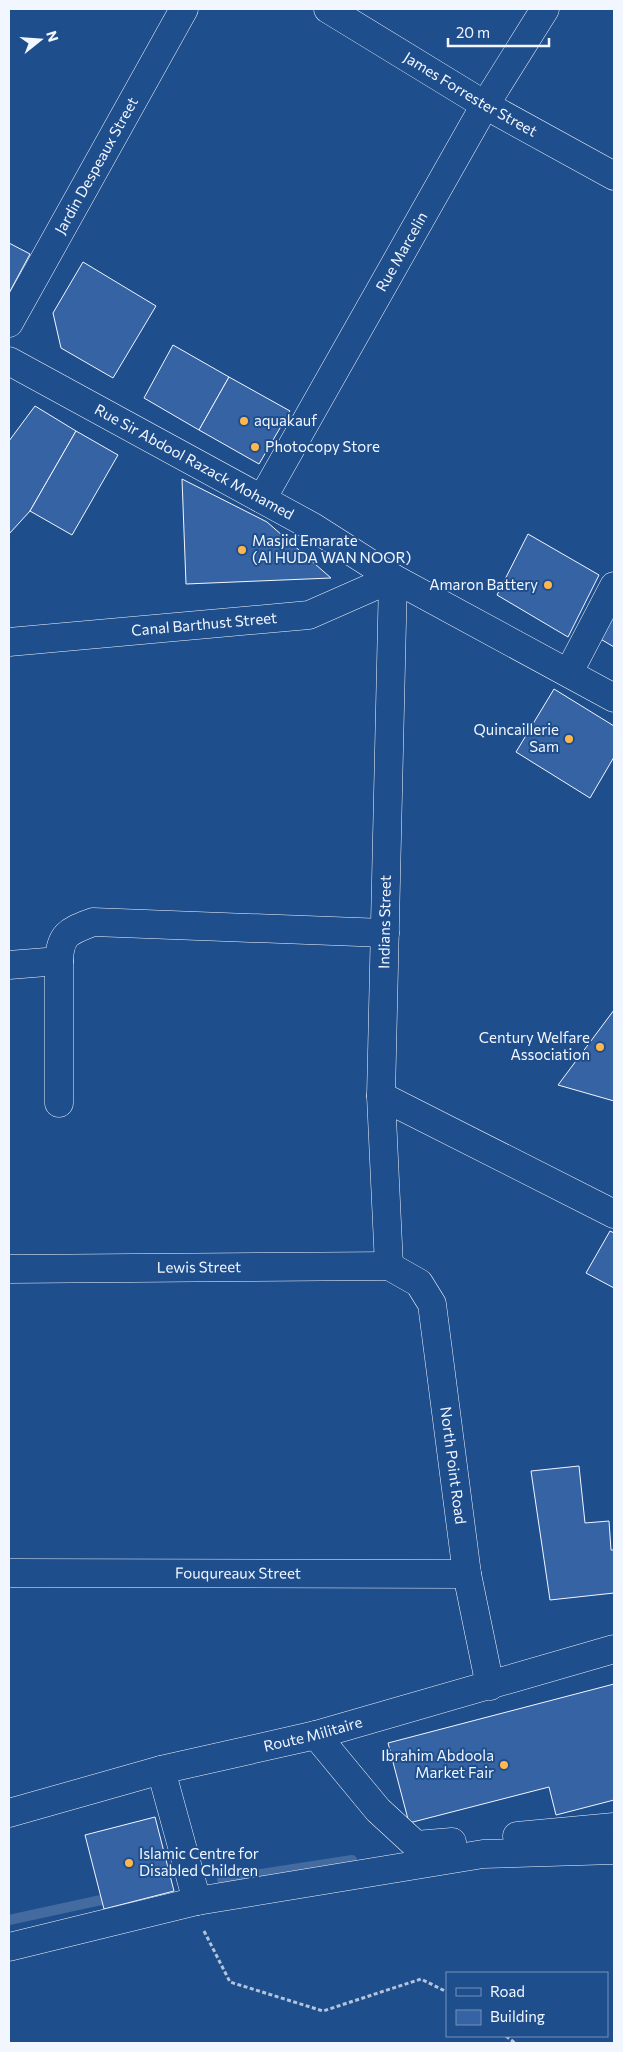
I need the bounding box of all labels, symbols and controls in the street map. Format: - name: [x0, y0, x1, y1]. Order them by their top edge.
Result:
- north arrow: [15, 15, 65, 65]
- scale bar: [448, 15, 549, 47]
- text: 20 m: [456, 23, 490, 41]
- text: N: [43, 29, 63, 44]
- street label: James Forrester Street: [401, 47, 541, 140]
- street label: Jardin Despeaux Street: [50, 94, 141, 237]
- street label: Rue Marcelin: [371, 208, 431, 294]
- street label: Rue Sir Abdool Razack Mohamed: [92, 400, 297, 523]
- place label: aquakauf: [254, 411, 317, 429]
- marker: aquakauf: [238, 415, 250, 427]
- place label: Photocopy Store: [265, 437, 380, 455]
- marker: Photocopy Store: [249, 441, 261, 453]
- place label: Masjid Emarate (Al HUDA WAN NOOR): [252, 531, 411, 566]
- marker: Masjid Emarate (Al HUDA WAN NOOR): [236, 544, 248, 556]
- place label: Amaron Battery: [429, 575, 538, 593]
- marker: Amaron Battery: [542, 579, 554, 591]
- street label: Canal Barthust Street: [130, 608, 278, 639]
- place label: Quincaillerie Sam: [474, 720, 559, 755]
- marker: Quincaillerie Sam: [563, 733, 575, 745]
- street label: Indians Street: [374, 875, 394, 969]
- place label: Century Welfare Association: [479, 1028, 590, 1063]
- marker: Century Welfare Association: [594, 1041, 606, 1053]
- street label: Lewis Street: [157, 1257, 241, 1276]
- street label: North Point Road: [437, 1405, 470, 1525]
- street label: Fouqureaux Street: [175, 1563, 301, 1582]
- street label: Route Militaire: [262, 1712, 364, 1755]
- place label: Ibrahim Abdoola Market Fair: [381, 1746, 494, 1781]
- marker: Ibrahim Abdoola Market Fair: [498, 1759, 510, 1771]
- place label: Islamic Centre for Disabled Children: [139, 1844, 259, 1879]
- marker: Islamic Centre for Disabled Children: [123, 1857, 135, 1869]
- legend: [446, 1972, 608, 2037]
- text: Road: [490, 1982, 525, 2000]
- text: Building: [490, 2007, 545, 2025]

